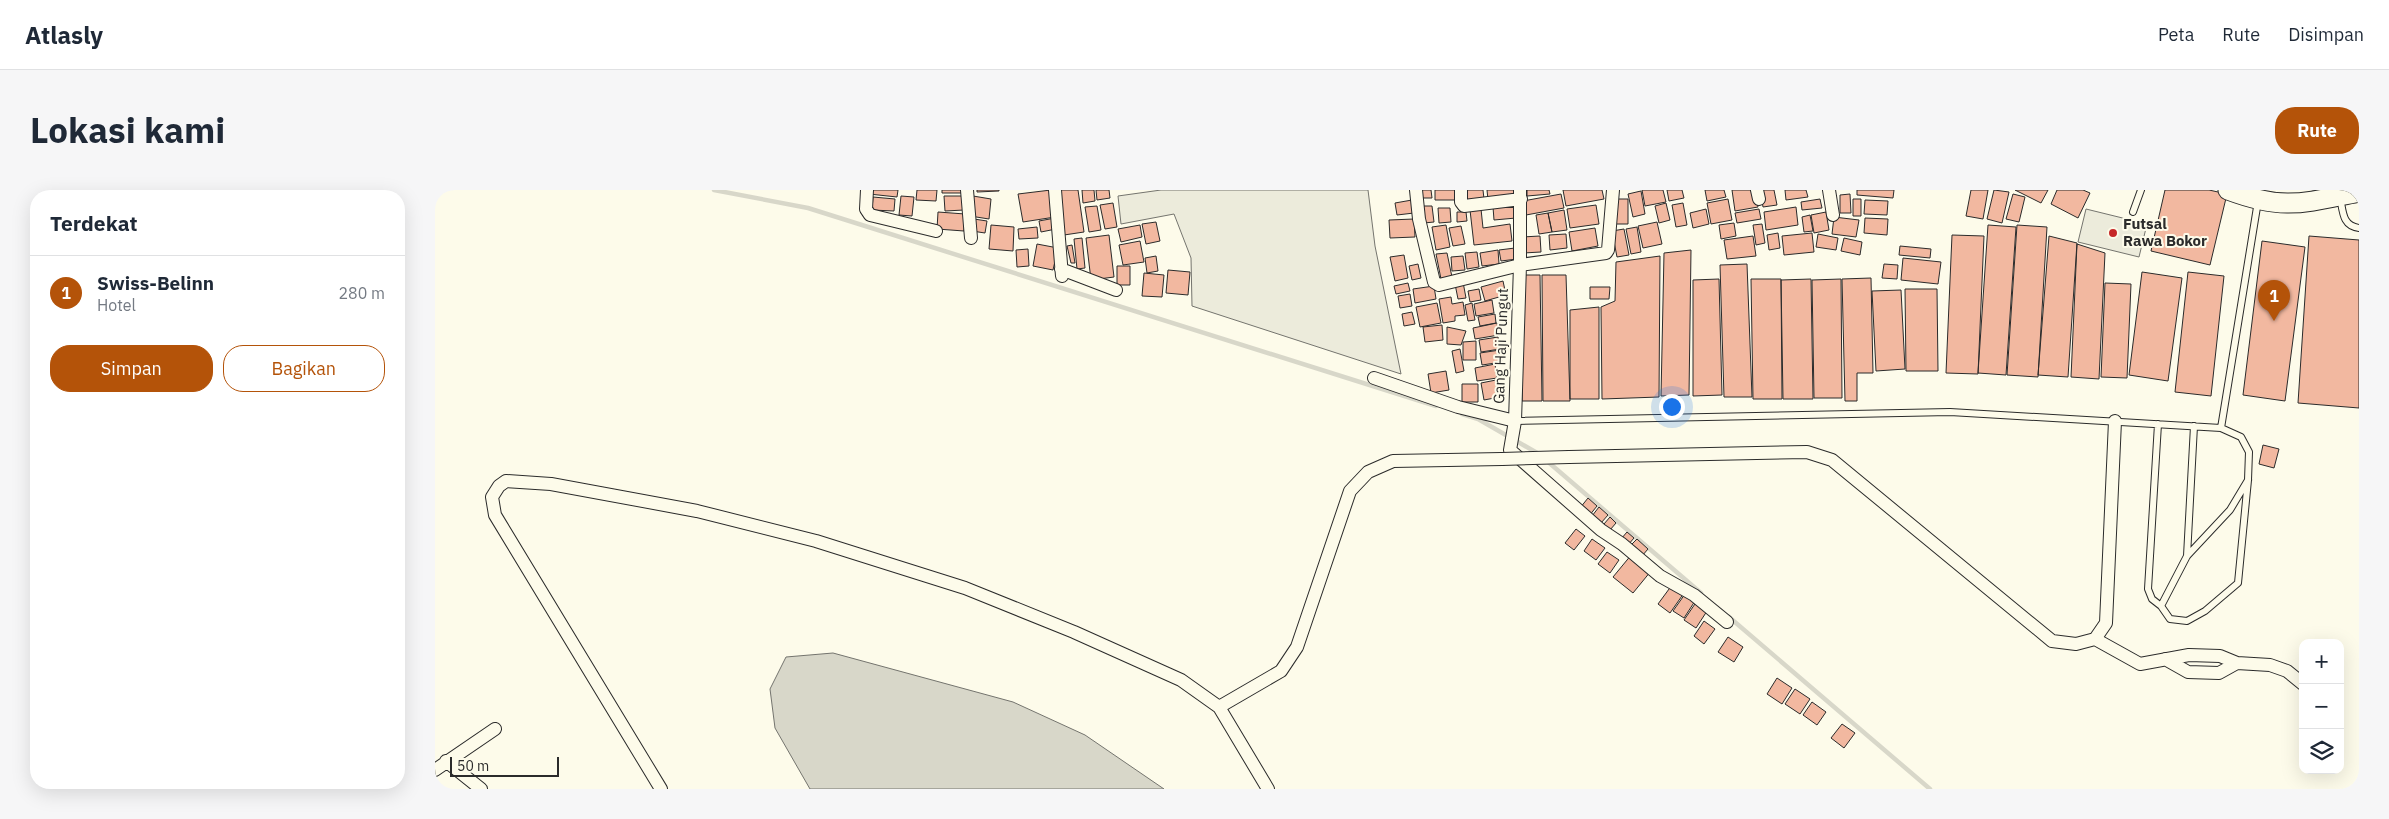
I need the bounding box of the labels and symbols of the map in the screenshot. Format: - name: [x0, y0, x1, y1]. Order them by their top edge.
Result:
- place label: Futsal Rawa Bokor: [2123, 214, 2207, 250]
- marker: Futsal Rawa Bokor: [2107, 227, 2119, 239]
- pin: 1: [2258, 280, 2290, 321]
- street label: Gang Haji Pungut: [1489, 288, 1512, 404]
- your location: [1659, 394, 1685, 420]
- scale bar: [450, 754, 559, 777]

